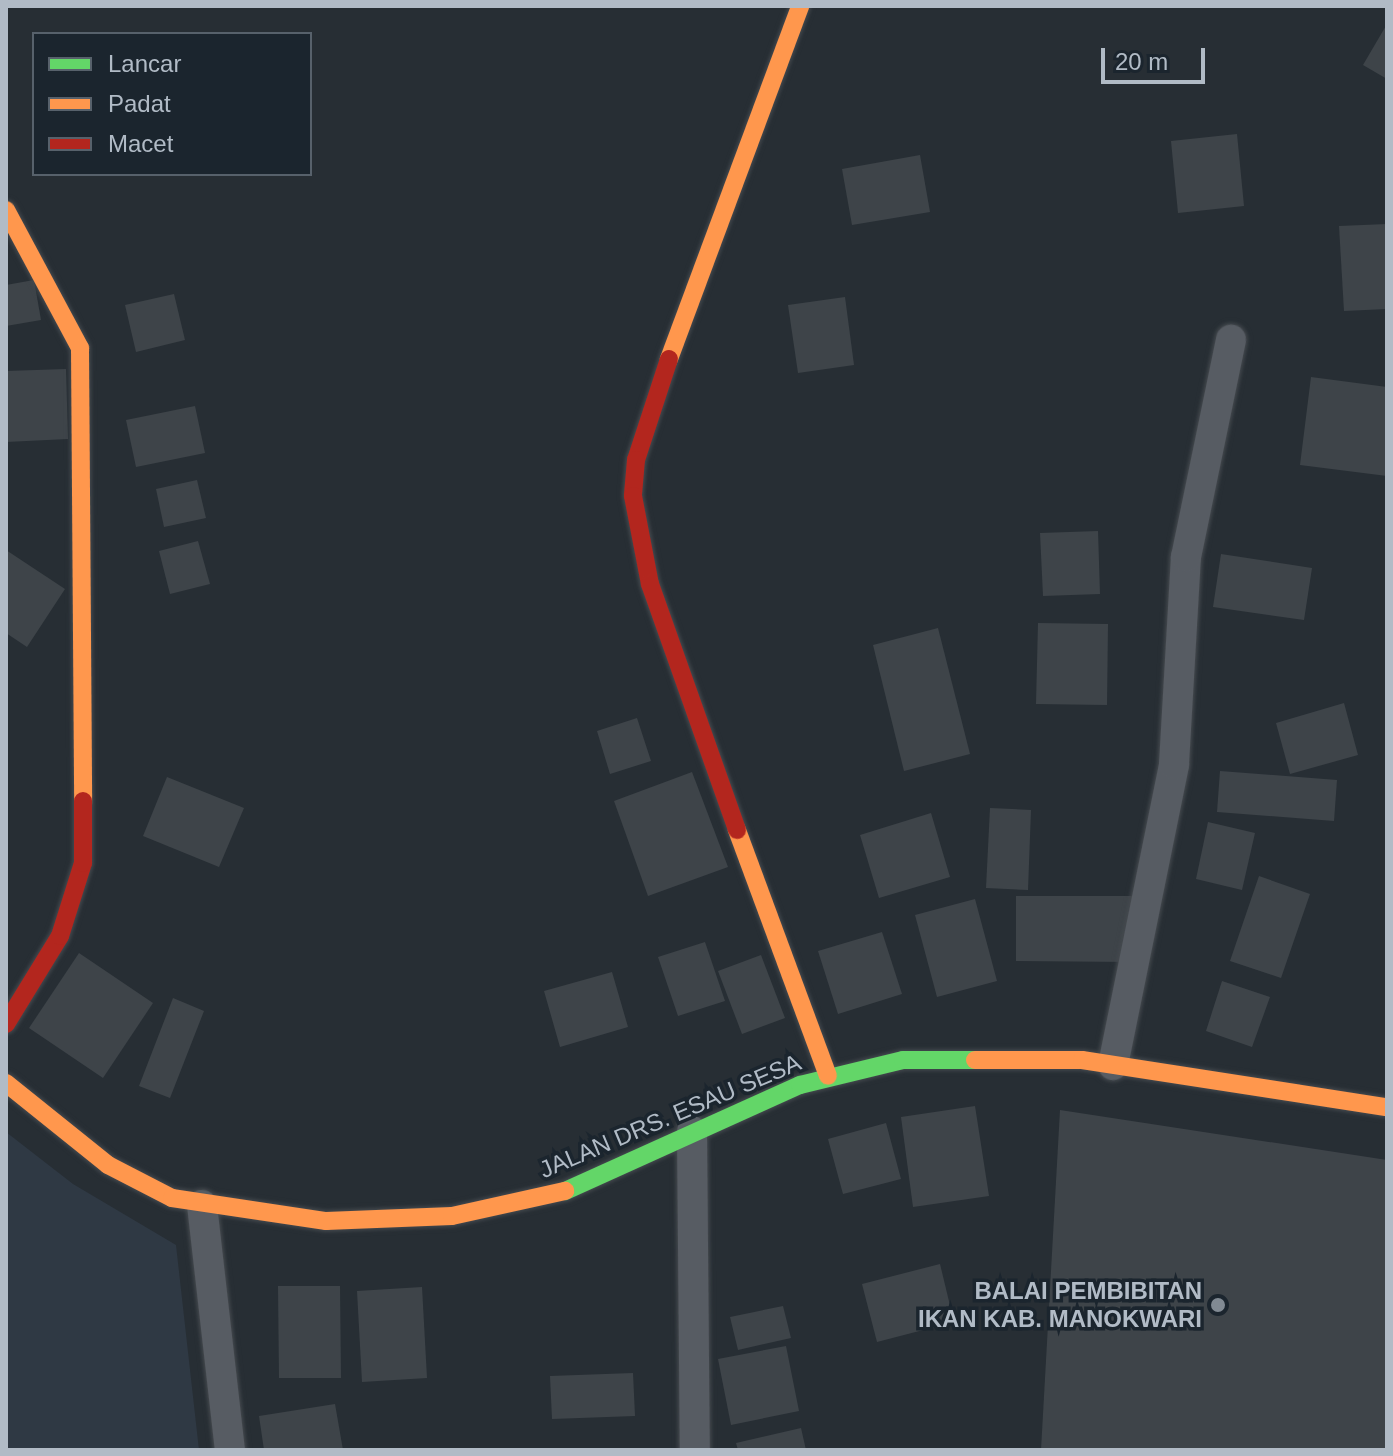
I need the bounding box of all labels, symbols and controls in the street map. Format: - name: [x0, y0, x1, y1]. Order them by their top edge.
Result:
- legend: [32, 32, 312, 176]
- scale bar: [1105, 32, 1209, 82]
- text: 20 m: [1115, 48, 1168, 75]
- text: Lancar: [108, 50, 181, 77]
- text: Padat: [108, 90, 171, 117]
- text: Macet: [108, 130, 173, 157]
- street label: JALAN DRS. ESAU SESA: [535, 1048, 805, 1184]
- place label: BALAI PEMBIBITAN IKAN KAB. MANOKWARI: [918, 1277, 1202, 1333]
- marker: BALAI PEMBIBITAN IKAN KAB. MANOKWARI: [1209, 1296, 1227, 1314]

